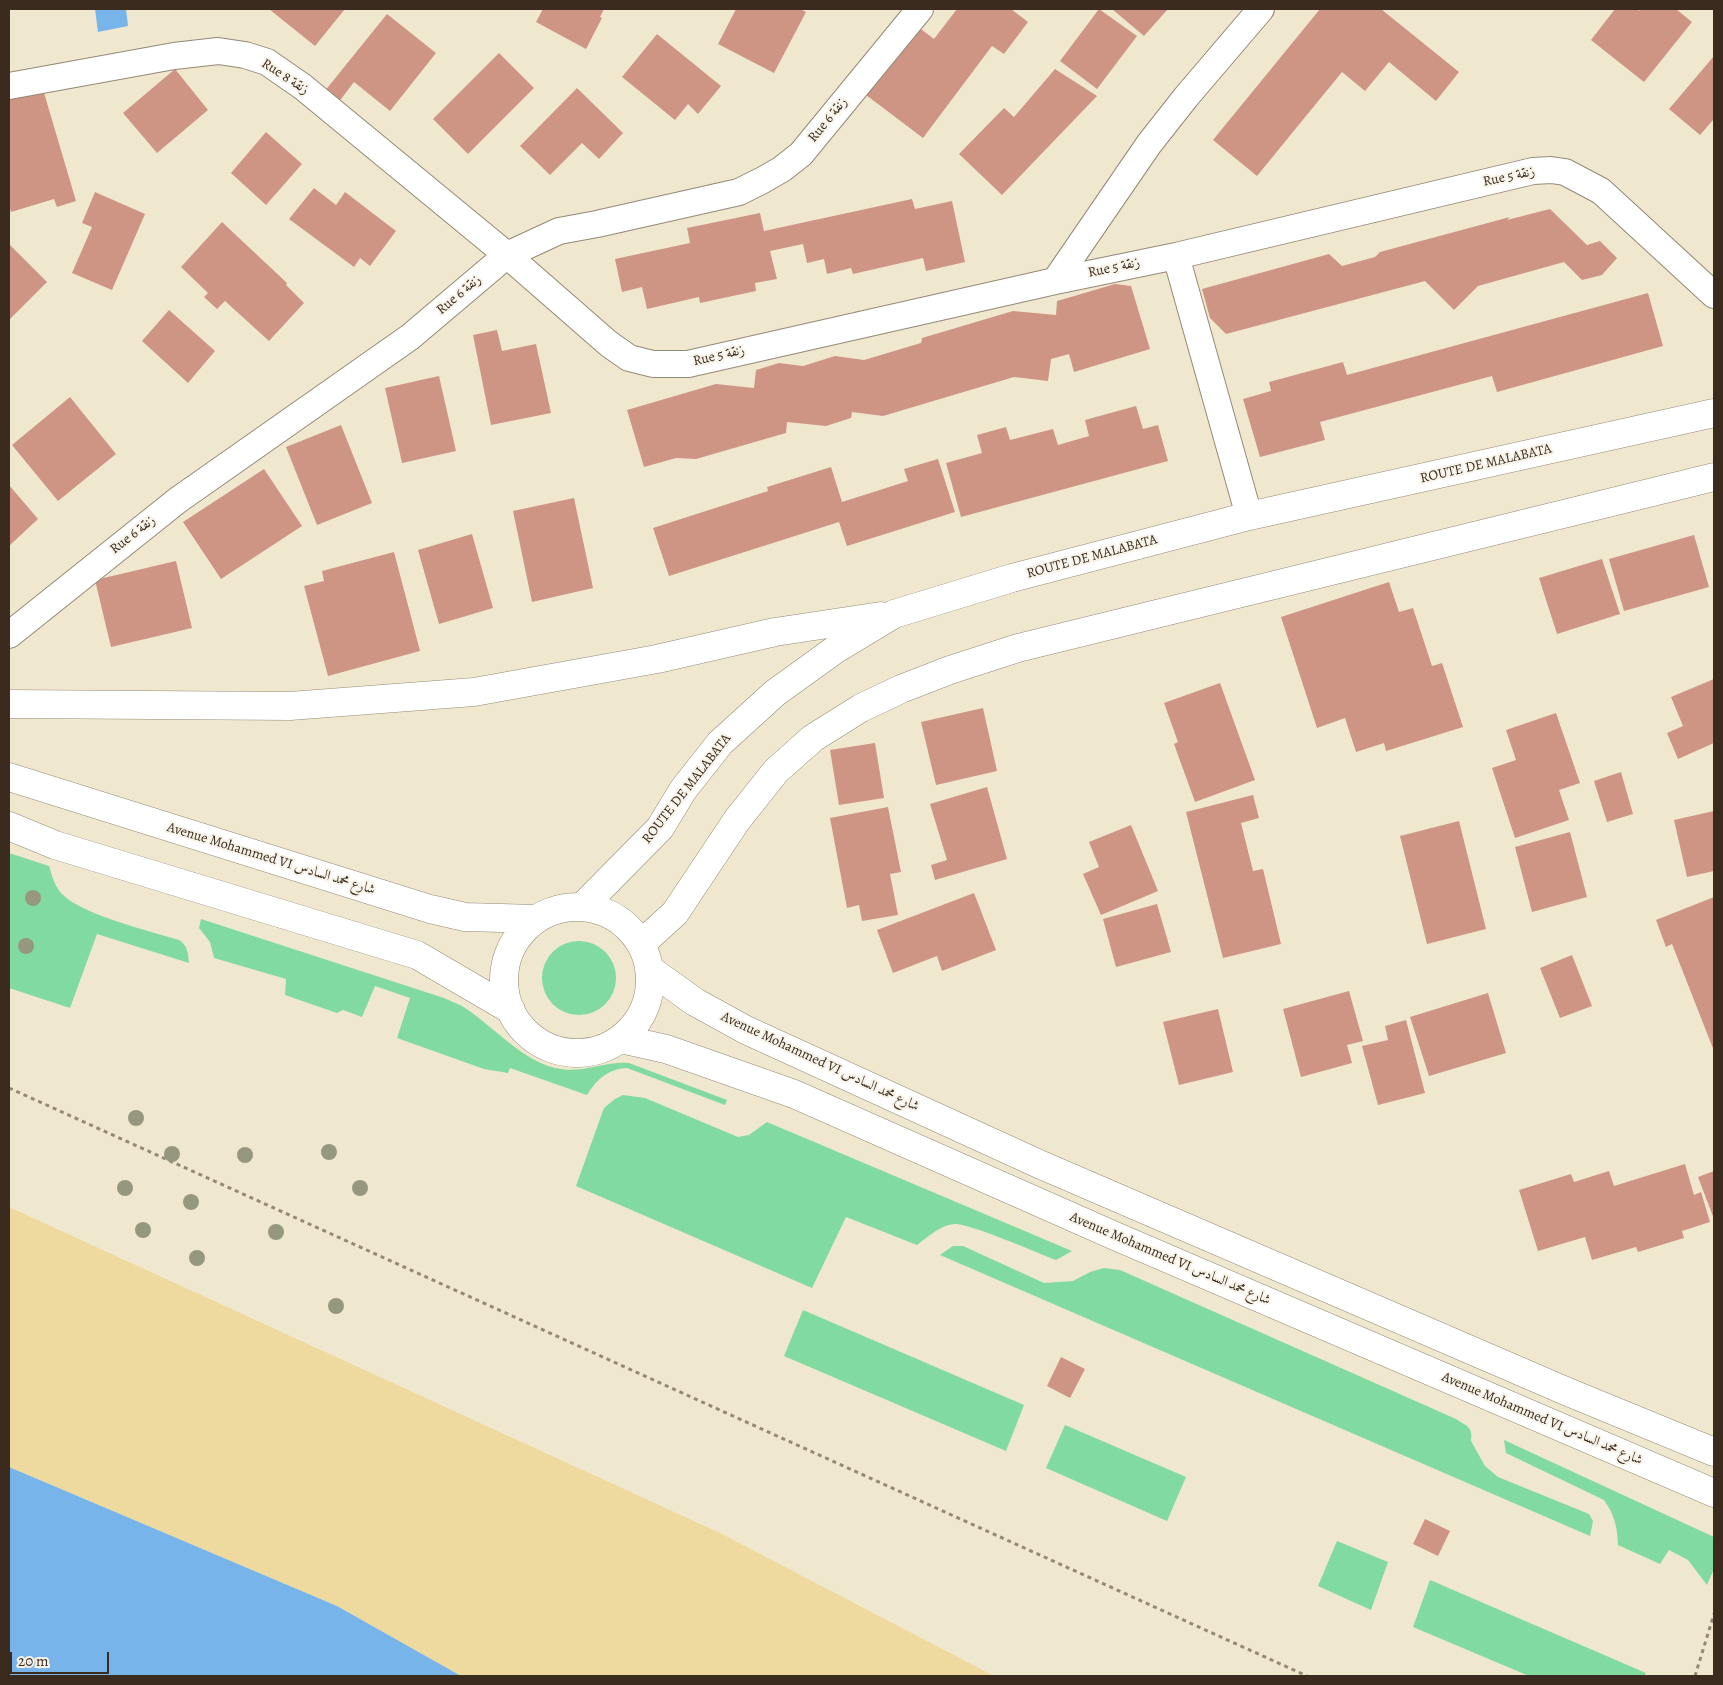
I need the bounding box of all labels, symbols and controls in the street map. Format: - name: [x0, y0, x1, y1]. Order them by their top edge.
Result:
- street label: Rue 8 زنقة: [258, 55, 312, 99]
- street label: Rue 6 زنقة: [805, 94, 851, 146]
- street label: Rue 5 زنقة: [1482, 163, 1536, 191]
- street label: Rue 5 زنقة: [1087, 254, 1141, 282]
- street label: Rue 6 زنقة: [433, 272, 485, 318]
- street label: Rue 5 زنقة: [692, 342, 746, 370]
- street label: ROUTE DE MALABATA: [1419, 441, 1553, 487]
- street label: Rue 6 زنقة: [107, 512, 159, 558]
- street label: ROUTE DE MALABATA: [1025, 531, 1159, 583]
- street label: ROUTE DE MALABATA: [639, 731, 735, 847]
- street label: Avenue Mohammed VI شارع محمد السادس: [165, 819, 377, 899]
- street label: Avenue Mohammed VI شارع محمد السادس: [718, 1009, 922, 1115]
- street label: Avenue Mohammed VI شارع محمد السادس: [1067, 1209, 1273, 1309]
- street label: Avenue Mohammed VI شارع محمد السادس: [1439, 1369, 1645, 1469]
- scale bar: [12, 1642, 111, 1674]
- text: 20 m: [18, 1651, 49, 1671]

